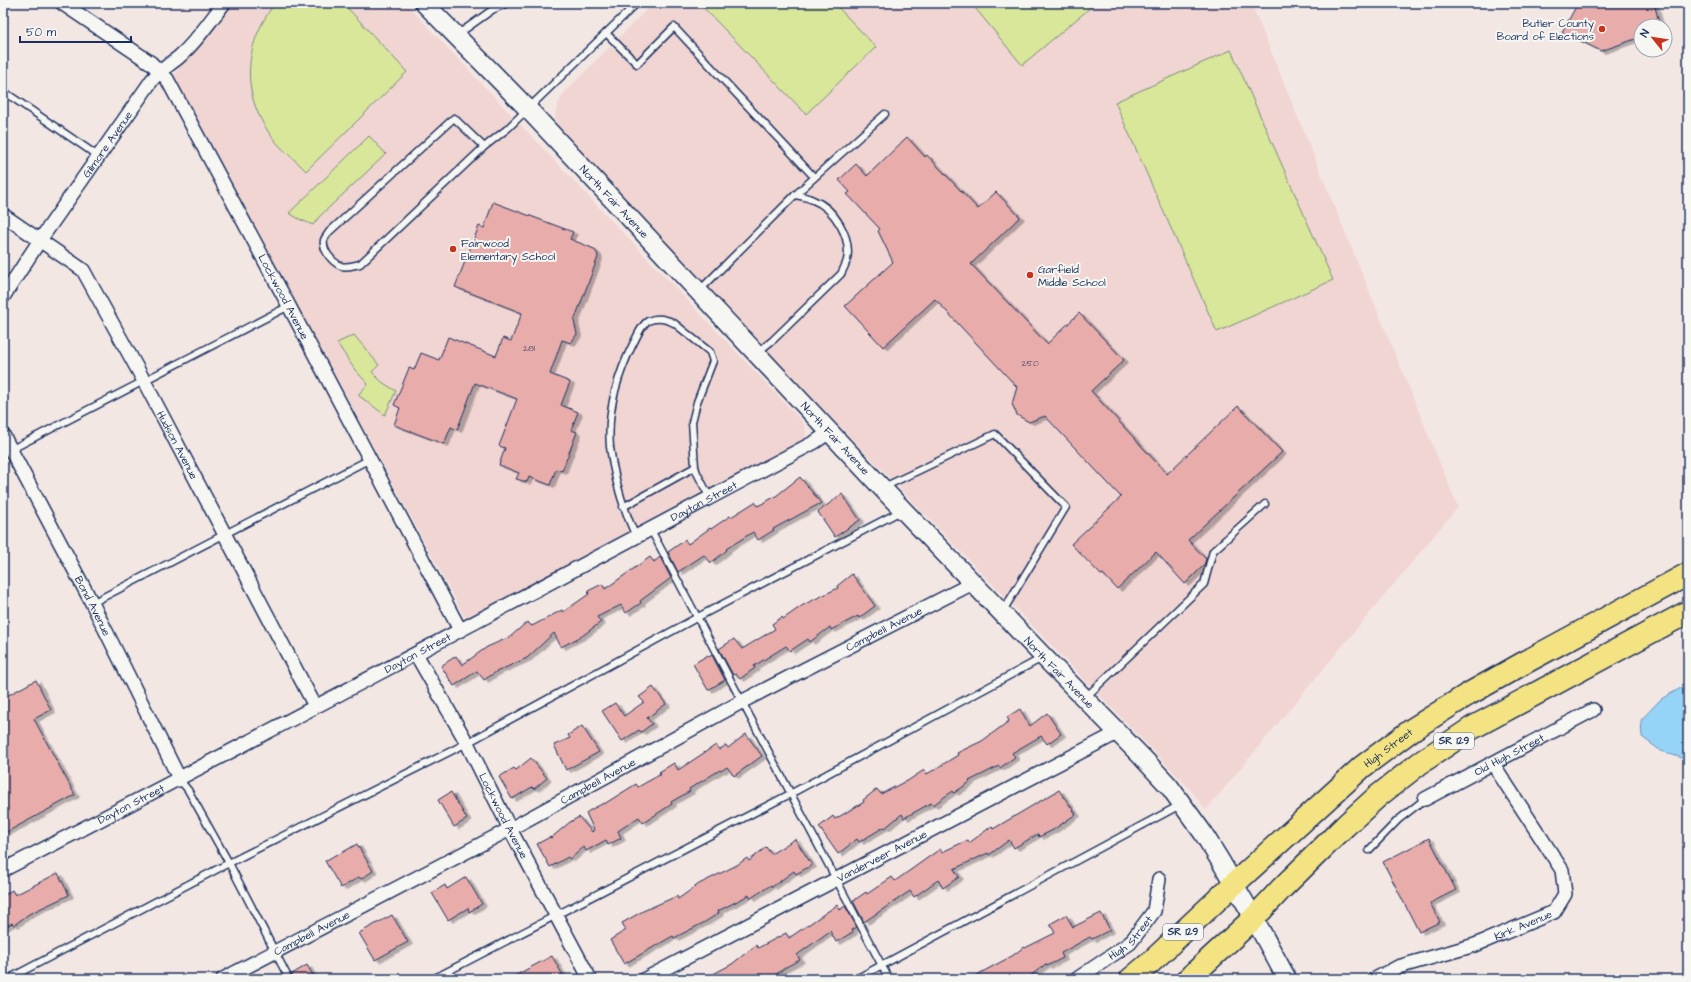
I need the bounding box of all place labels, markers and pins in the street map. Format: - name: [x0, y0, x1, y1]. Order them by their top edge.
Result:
- place label: Butler County Board of Elections: [1497, 16, 1594, 44]
- marker: Butler County Board of Elections: [1597, 24, 1607, 34]
- place label: Fairwood Elementary School: [461, 236, 556, 265]
- marker: Fairwood Elementary School: [448, 244, 458, 254]
- place label: Garfield Middle School: [1038, 262, 1106, 290]
- marker: Garfield Middle School: [1025, 270, 1035, 280]

